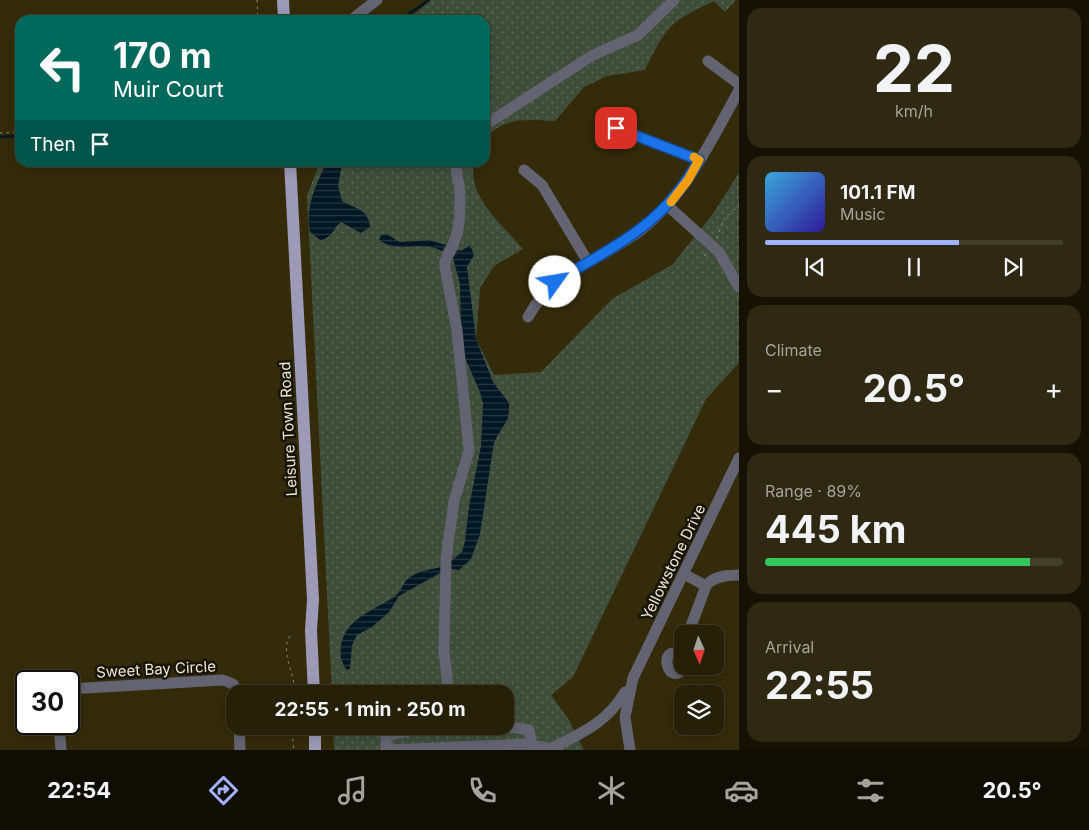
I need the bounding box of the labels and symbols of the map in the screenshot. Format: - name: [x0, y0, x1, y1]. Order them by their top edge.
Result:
- pin: [595, 107, 637, 149]
- position arrow: [528, 255, 580, 307]
- street label: Leisure Town Road: [275, 361, 301, 497]
- street label: Yellowstone Drive: [637, 501, 709, 623]
- north arrow: [674, 625, 724, 675]
- street label: Sweet Bay Circle: [96, 656, 216, 682]
- speed limit sign: 30: [15, 670, 80, 735]

